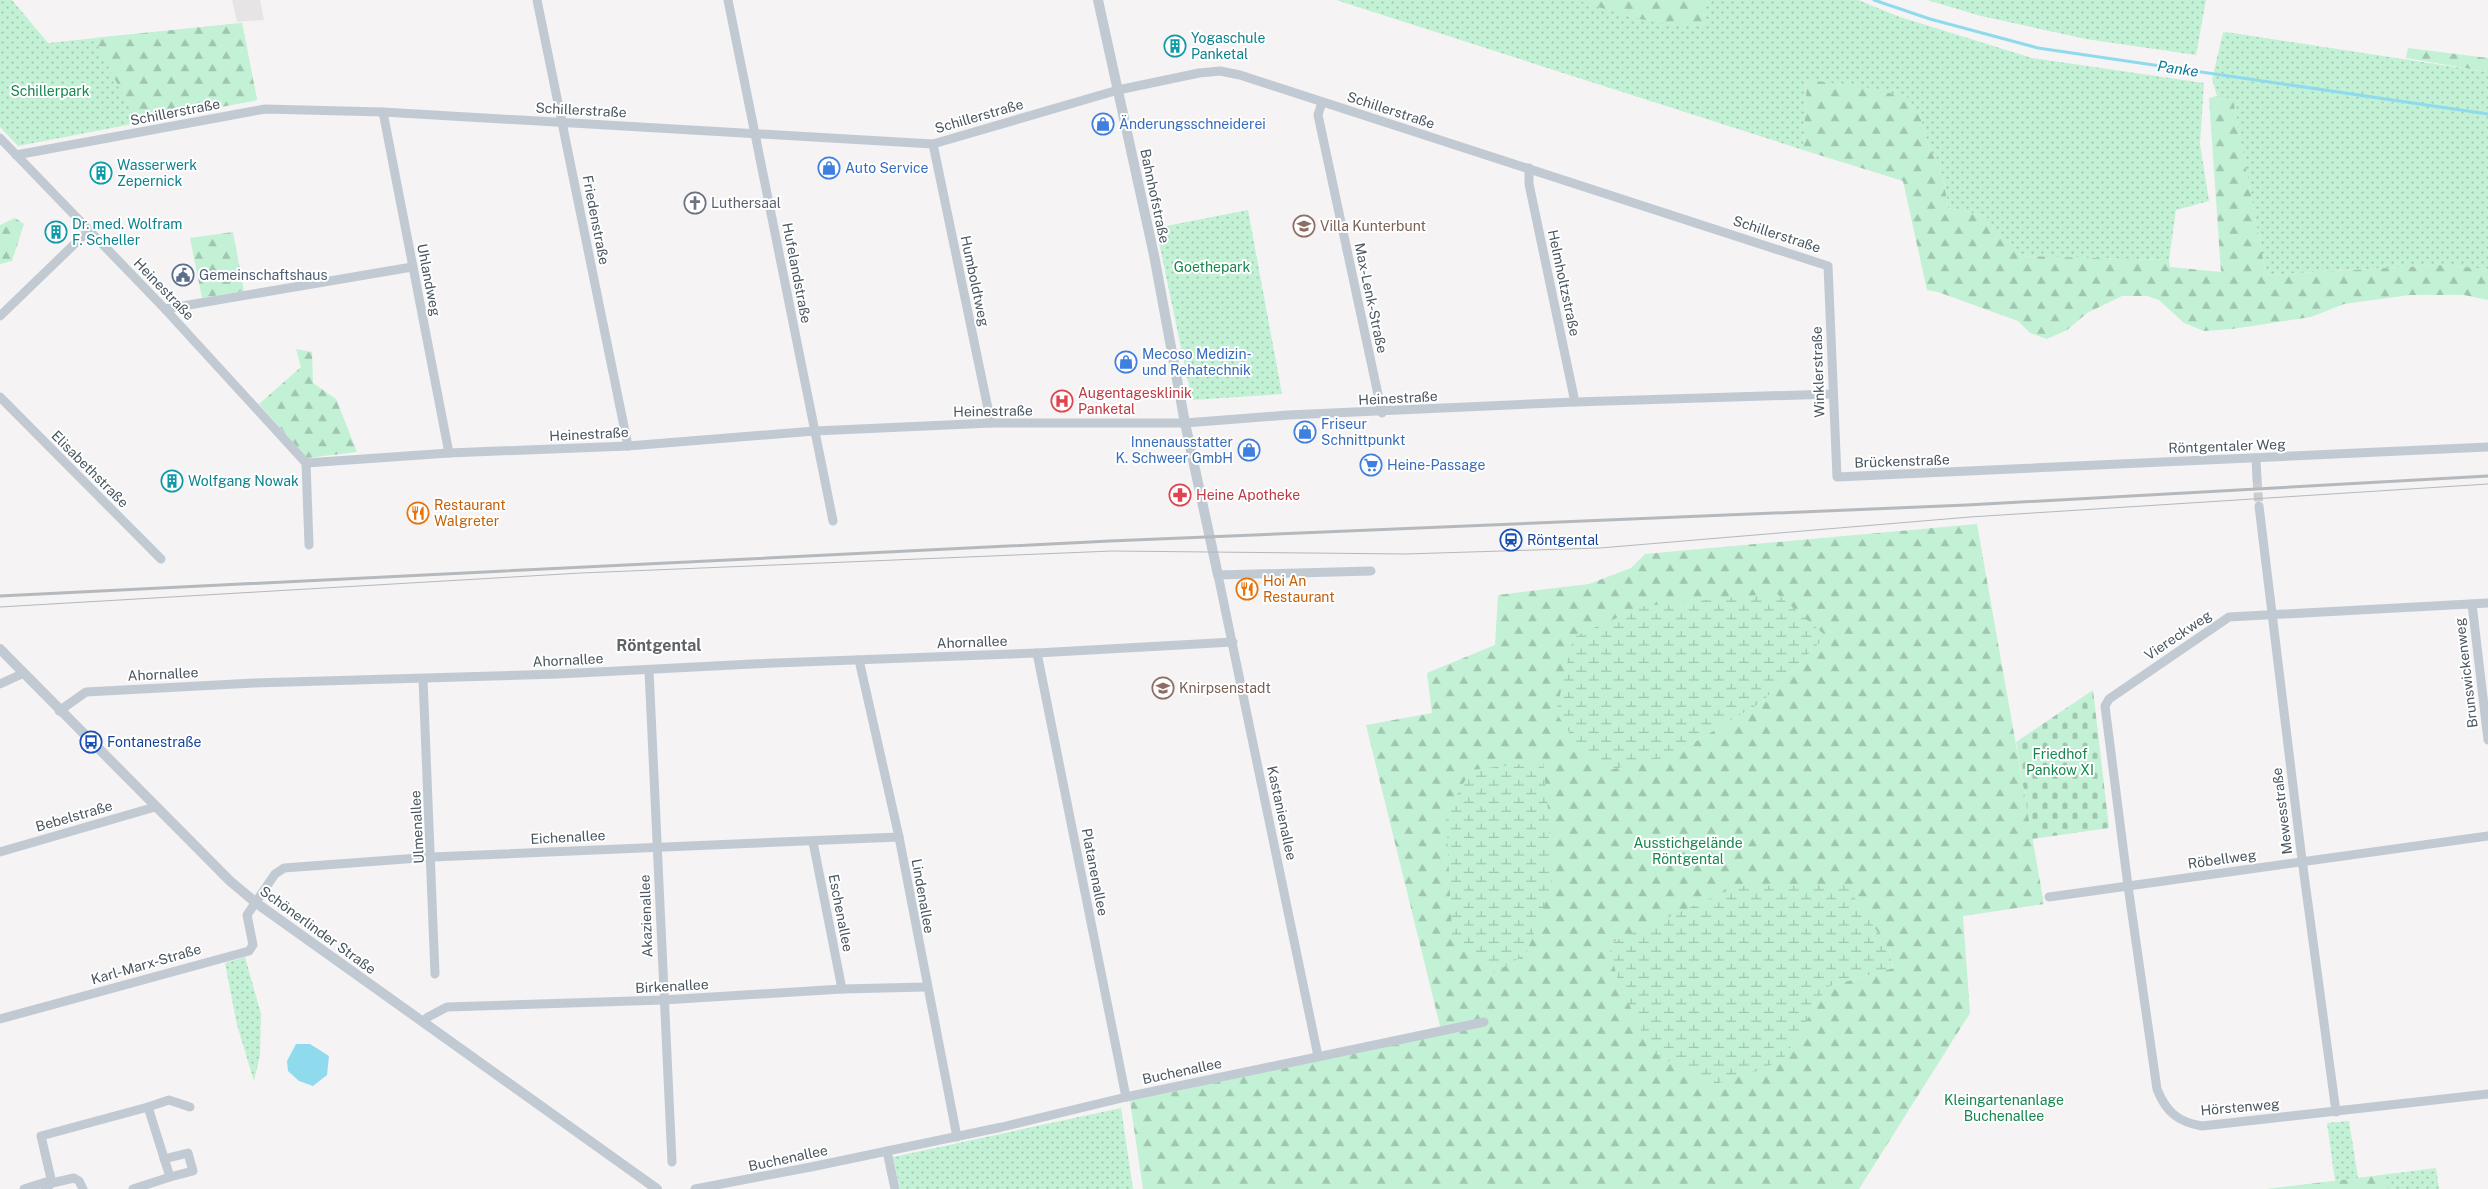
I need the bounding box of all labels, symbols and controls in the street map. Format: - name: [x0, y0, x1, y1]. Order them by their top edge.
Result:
- place label: Yogaschule Panketal: [1191, 30, 1265, 62]
- building icon: Yogaschule Panketal: [1163, 34, 1187, 58]
- water label: Panke: [2156, 57, 2200, 80]
- park label: Schillerpark: [10, 83, 90, 99]
- street label: Schillerstraße: [1345, 88, 1437, 132]
- street label: Schillerstraße: [129, 95, 221, 129]
- street label: Schillerstraße: [933, 96, 1025, 136]
- street label: Schillerstraße: [535, 100, 627, 120]
- shop icon: Änderungsschneiderei: [1091, 112, 1115, 136]
- place label: Änderungsschneiderei: [1119, 114, 1266, 132]
- street label: Bahnhofstraße: [1137, 147, 1173, 245]
- shop icon: Auto Service: [817, 156, 841, 180]
- place label: Wasserwerk Zepernick: [117, 157, 197, 189]
- place label: Auto Service: [845, 160, 928, 176]
- building icon: Wasserwerk Zepernick: [89, 161, 113, 185]
- street label: Friedenstraße: [579, 174, 613, 266]
- church icon: Luthersaal: [683, 191, 707, 215]
- place label: Luthersaal: [711, 195, 781, 211]
- street label: Schillerstraße: [1731, 212, 1823, 256]
- school or university icon: Villa Kunterbunt: [1292, 214, 1316, 238]
- place label: Dr. med. Wolfram F. Scheller: [72, 216, 182, 248]
- place label: Villa Kunterbunt: [1320, 218, 1426, 234]
- building icon: Dr. med. Wolfram F. Scheller: [44, 220, 68, 244]
- street label: Hufelandstraße: [779, 221, 815, 325]
- street label: Helmholtzstraße: [1545, 228, 1583, 338]
- street label: Humboldtweg: [958, 234, 992, 328]
- street label: Max-Lenk-Straße: [1351, 241, 1391, 355]
- street label: Uhlandweg: [414, 242, 444, 318]
- street label: Heinestraße: [131, 255, 197, 323]
- park label: Goethepark: [1174, 259, 1250, 275]
- public building icon: Gemeinschaftshaus: [171, 263, 195, 287]
- place label: Gemeinschaftshaus: [199, 267, 328, 283]
- street label: Winklerstraße: [1808, 326, 1828, 418]
- place label: Mecoso Medizin- und Rehatechnik: [1142, 346, 1252, 378]
- shop icon: Mecoso Medizin- und Rehatechnik: [1114, 350, 1138, 374]
- place label: Augentagesklinik Panketal: [1078, 385, 1192, 417]
- street label: Heinestraße: [1358, 388, 1438, 408]
- hospital icon: Augentagesklinik Panketal: [1050, 389, 1074, 413]
- street label: Heinestraße: [953, 402, 1033, 420]
- place label: Friseur Schnittpunkt: [1321, 416, 1405, 448]
- shop icon: Friseur Schnittpunkt: [1293, 420, 1317, 444]
- street label: Heinestraße: [549, 424, 629, 444]
- street label: Elisabethstraße: [48, 427, 132, 511]
- place label: Innenausstatter K. Schweer GmbH: [1115, 434, 1233, 466]
- street label: Röntgentaler Weg: [2168, 436, 2286, 456]
- shop icon: Innenausstatter K. Schweer GmbH: [1237, 438, 1261, 462]
- street label: Brückenstraße: [1854, 451, 1950, 471]
- supermarket icon: Heine-Passage: [1359, 453, 1383, 477]
- place label: Heine-Passage: [1387, 457, 1485, 473]
- building icon: Wolfgang Nowak: [160, 469, 184, 493]
- place label: Wolfgang Nowak: [188, 473, 299, 489]
- pharmacy icon: Heine Apotheke: [1168, 483, 1192, 507]
- place label: Heine Apotheke: [1196, 487, 1300, 503]
- place label: Restaurant Walgreter: [434, 497, 506, 529]
- restaurant icon: Restaurant Walgreter: [406, 501, 430, 525]
- station icon: Röntgental: [1499, 528, 1523, 552]
- place label: Röntgental: [1527, 532, 1599, 548]
- place label: Hoi An Restaurant: [1263, 573, 1335, 605]
- restaurant icon: Hoi An Restaurant: [1235, 577, 1259, 601]
- street label: Viereckweg: [2142, 607, 2215, 663]
- street label: Brunswickenweg: [2451, 617, 2481, 729]
- street label: Ahornallee: [936, 633, 1008, 651]
- district label: Röntgental: [616, 636, 702, 655]
- street label: Ahornallee: [532, 650, 604, 670]
- street label: Ahornallee: [127, 664, 199, 684]
- school or university icon: Knirpsenstadt: [1151, 676, 1175, 700]
- place label: Knirpsenstadt: [1179, 680, 1271, 696]
- bus stop icon: Fontanestraße: [79, 730, 103, 754]
- place label: Fontanestraße: [107, 734, 201, 750]
- park label: Friedhof Pankow XI: [2026, 746, 2094, 778]
- street label: Kastanienallee: [1264, 764, 1300, 862]
- street label: Mewesstraße: [2269, 767, 2295, 855]
- street label: Ulmenallee: [407, 790, 427, 864]
- street label: Bebelstraße: [34, 797, 114, 835]
- street label: Eichenallee: [530, 827, 606, 847]
- street label: Platanenallee: [1079, 827, 1111, 917]
- park label: Ausstichgelände Röntgental: [1633, 835, 1743, 867]
- street label: Röbellweg: [2187, 846, 2257, 872]
- street label: Lindenallee: [909, 857, 937, 935]
- street label: Eschenallee: [826, 873, 856, 953]
- street label: Akazienallee: [637, 874, 655, 958]
- street label: Schönerlinder Straße: [257, 883, 379, 977]
- street label: Karl-Marx-Straße: [89, 941, 203, 987]
- street label: Birkenallee: [635, 976, 709, 996]
- street label: Buchenallee: [1141, 1055, 1223, 1087]
- park label: Kleingartenanlage Buchenallee: [1944, 1092, 2064, 1124]
- street label: Hörstenweg: [2200, 1096, 2280, 1118]
- street label: Buchenallee: [747, 1142, 829, 1174]

